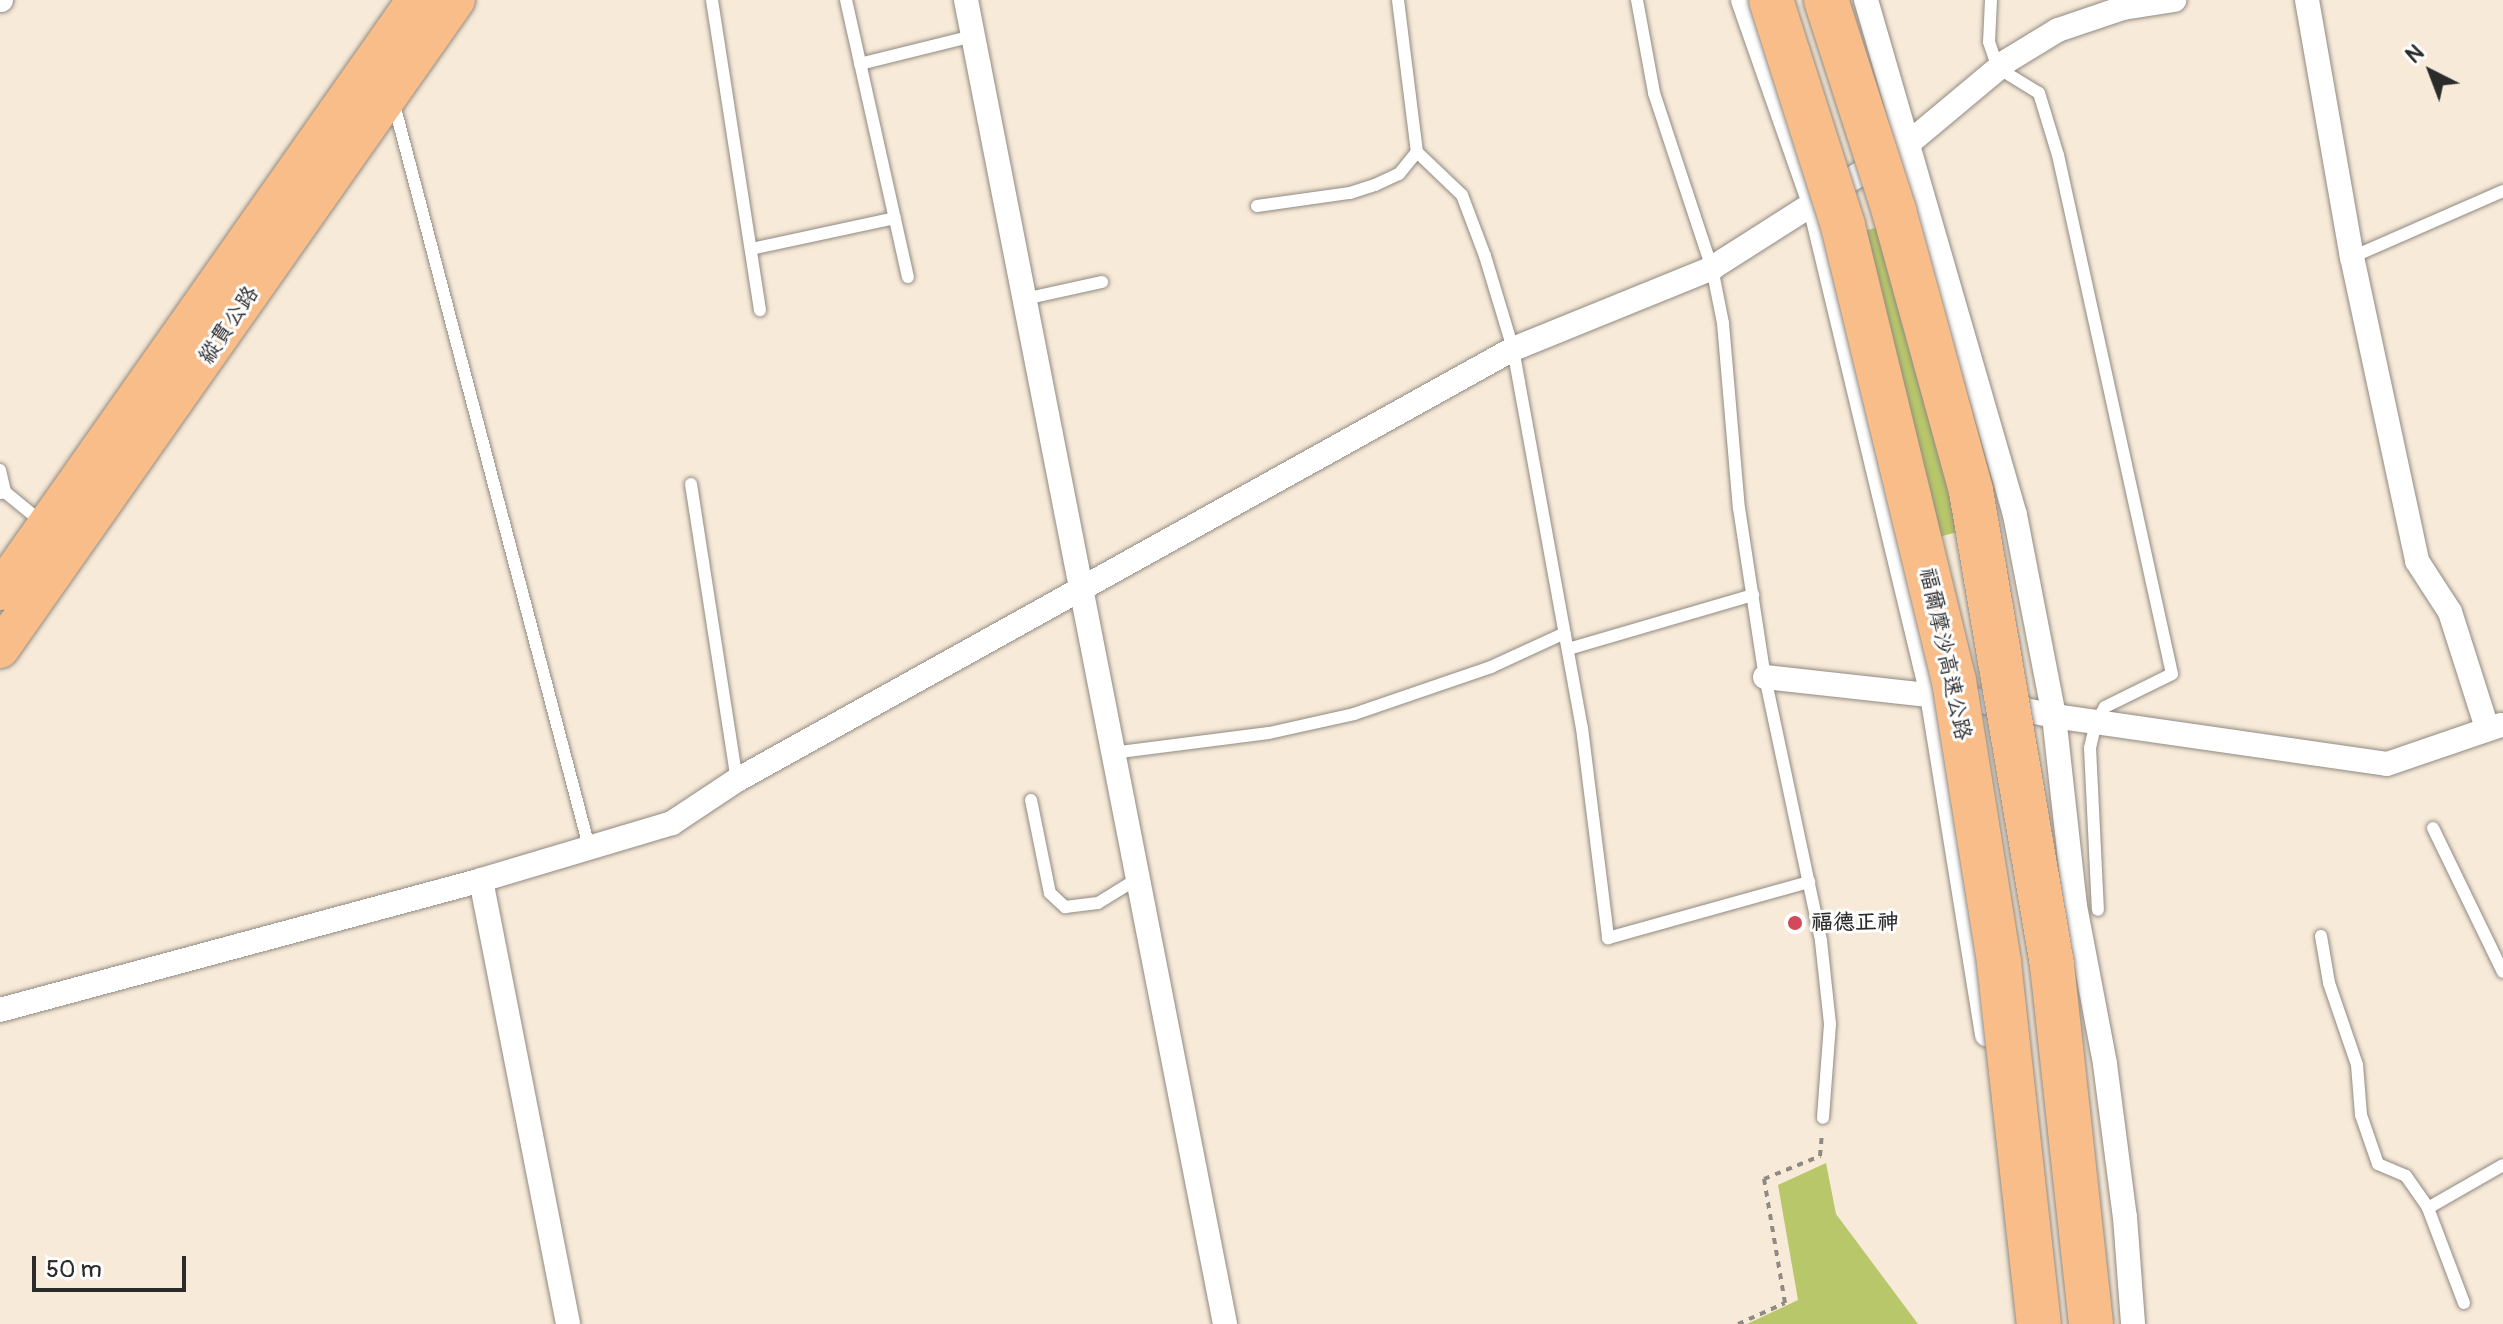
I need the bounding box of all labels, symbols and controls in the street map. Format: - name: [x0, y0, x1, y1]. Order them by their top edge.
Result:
- north arrow: [2391, 32, 2471, 112]
- text: N: [2400, 39, 2430, 70]
- street label: 縱貫公路: [193, 281, 265, 369]
- street label: 福爾摩沙高速公路: [1914, 565, 1976, 743]
- place label: 福德正神: [1811, 910, 1899, 936]
- marker: 福德正神: [1786, 914, 1804, 932]
- scale bar: [36, 1240, 190, 1290]
- text: 50 m: [46, 1255, 102, 1284]

